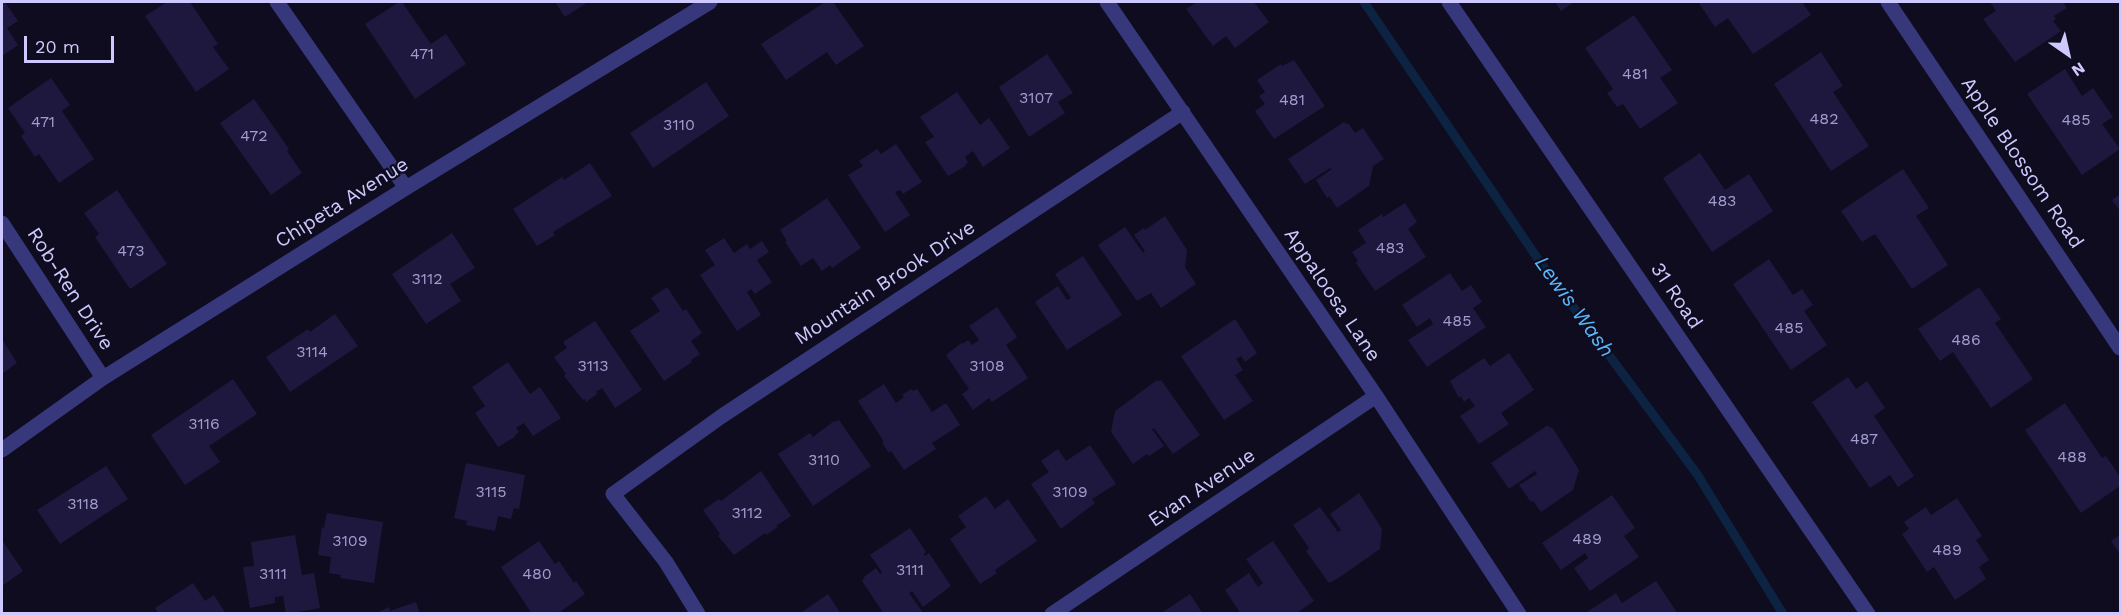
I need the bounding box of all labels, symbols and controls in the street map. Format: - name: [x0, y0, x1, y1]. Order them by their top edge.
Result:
- scale bar: [27, 24, 117, 62]
- north arrow: [2038, 24, 2098, 84]
- text: 20 m: [35, 36, 80, 57]
- house number: 471: [410, 44, 434, 64]
- text: N: [2068, 58, 2089, 81]
- house number: 481: [1622, 64, 1648, 84]
- street label: Apple Blossom Road: [1956, 73, 2088, 253]
- house number: 3107: [1019, 88, 1053, 108]
- house number: 481: [1279, 90, 1305, 110]
- house number: 482: [1810, 109, 1838, 129]
- house number: 485: [2062, 110, 2090, 130]
- house number: 471: [31, 112, 55, 132]
- house number: 3110: [663, 115, 695, 135]
- house number: 472: [240, 126, 268, 146]
- street label: Chipeta Avenue: [271, 152, 413, 254]
- house number: 483: [1708, 191, 1736, 211]
- street label: Mountain Brook Drive: [790, 216, 980, 350]
- street label: Rob-Ren Drive: [22, 223, 118, 355]
- street label: Appaloosa Lane: [1279, 224, 1385, 366]
- house number: 483: [1376, 238, 1404, 258]
- house number: 473: [117, 241, 145, 261]
- water label: Lewis Wash: [1529, 251, 1619, 363]
- street label: 31 Road: [1645, 258, 1707, 334]
- house number: 3112: [411, 269, 443, 289]
- house number: 485: [1443, 311, 1471, 331]
- house number: 485: [1775, 318, 1803, 338]
- house number: 486: [1951, 330, 1981, 350]
- house number: 3114: [296, 342, 328, 362]
- house number: 3113: [577, 356, 609, 376]
- house number: 3108: [969, 356, 1005, 376]
- house number: 3116: [188, 414, 220, 434]
- house number: 487: [1850, 429, 1878, 449]
- street label: Evan Avenue: [1144, 444, 1260, 532]
- house number: 488: [2057, 447, 2087, 467]
- house number: 3110: [808, 450, 840, 470]
- house number: 3115: [475, 482, 507, 502]
- house number: 3109: [1052, 482, 1088, 502]
- house number: 3118: [67, 494, 99, 514]
- house number: 3112: [731, 503, 763, 523]
- house number: 489: [1572, 529, 1602, 549]
- house number: 3109: [332, 531, 368, 551]
- house number: 489: [1932, 540, 1962, 560]
- house number: 3111: [896, 560, 924, 580]
- house number: 3111: [259, 564, 287, 584]
- house number: 480: [522, 564, 552, 584]

